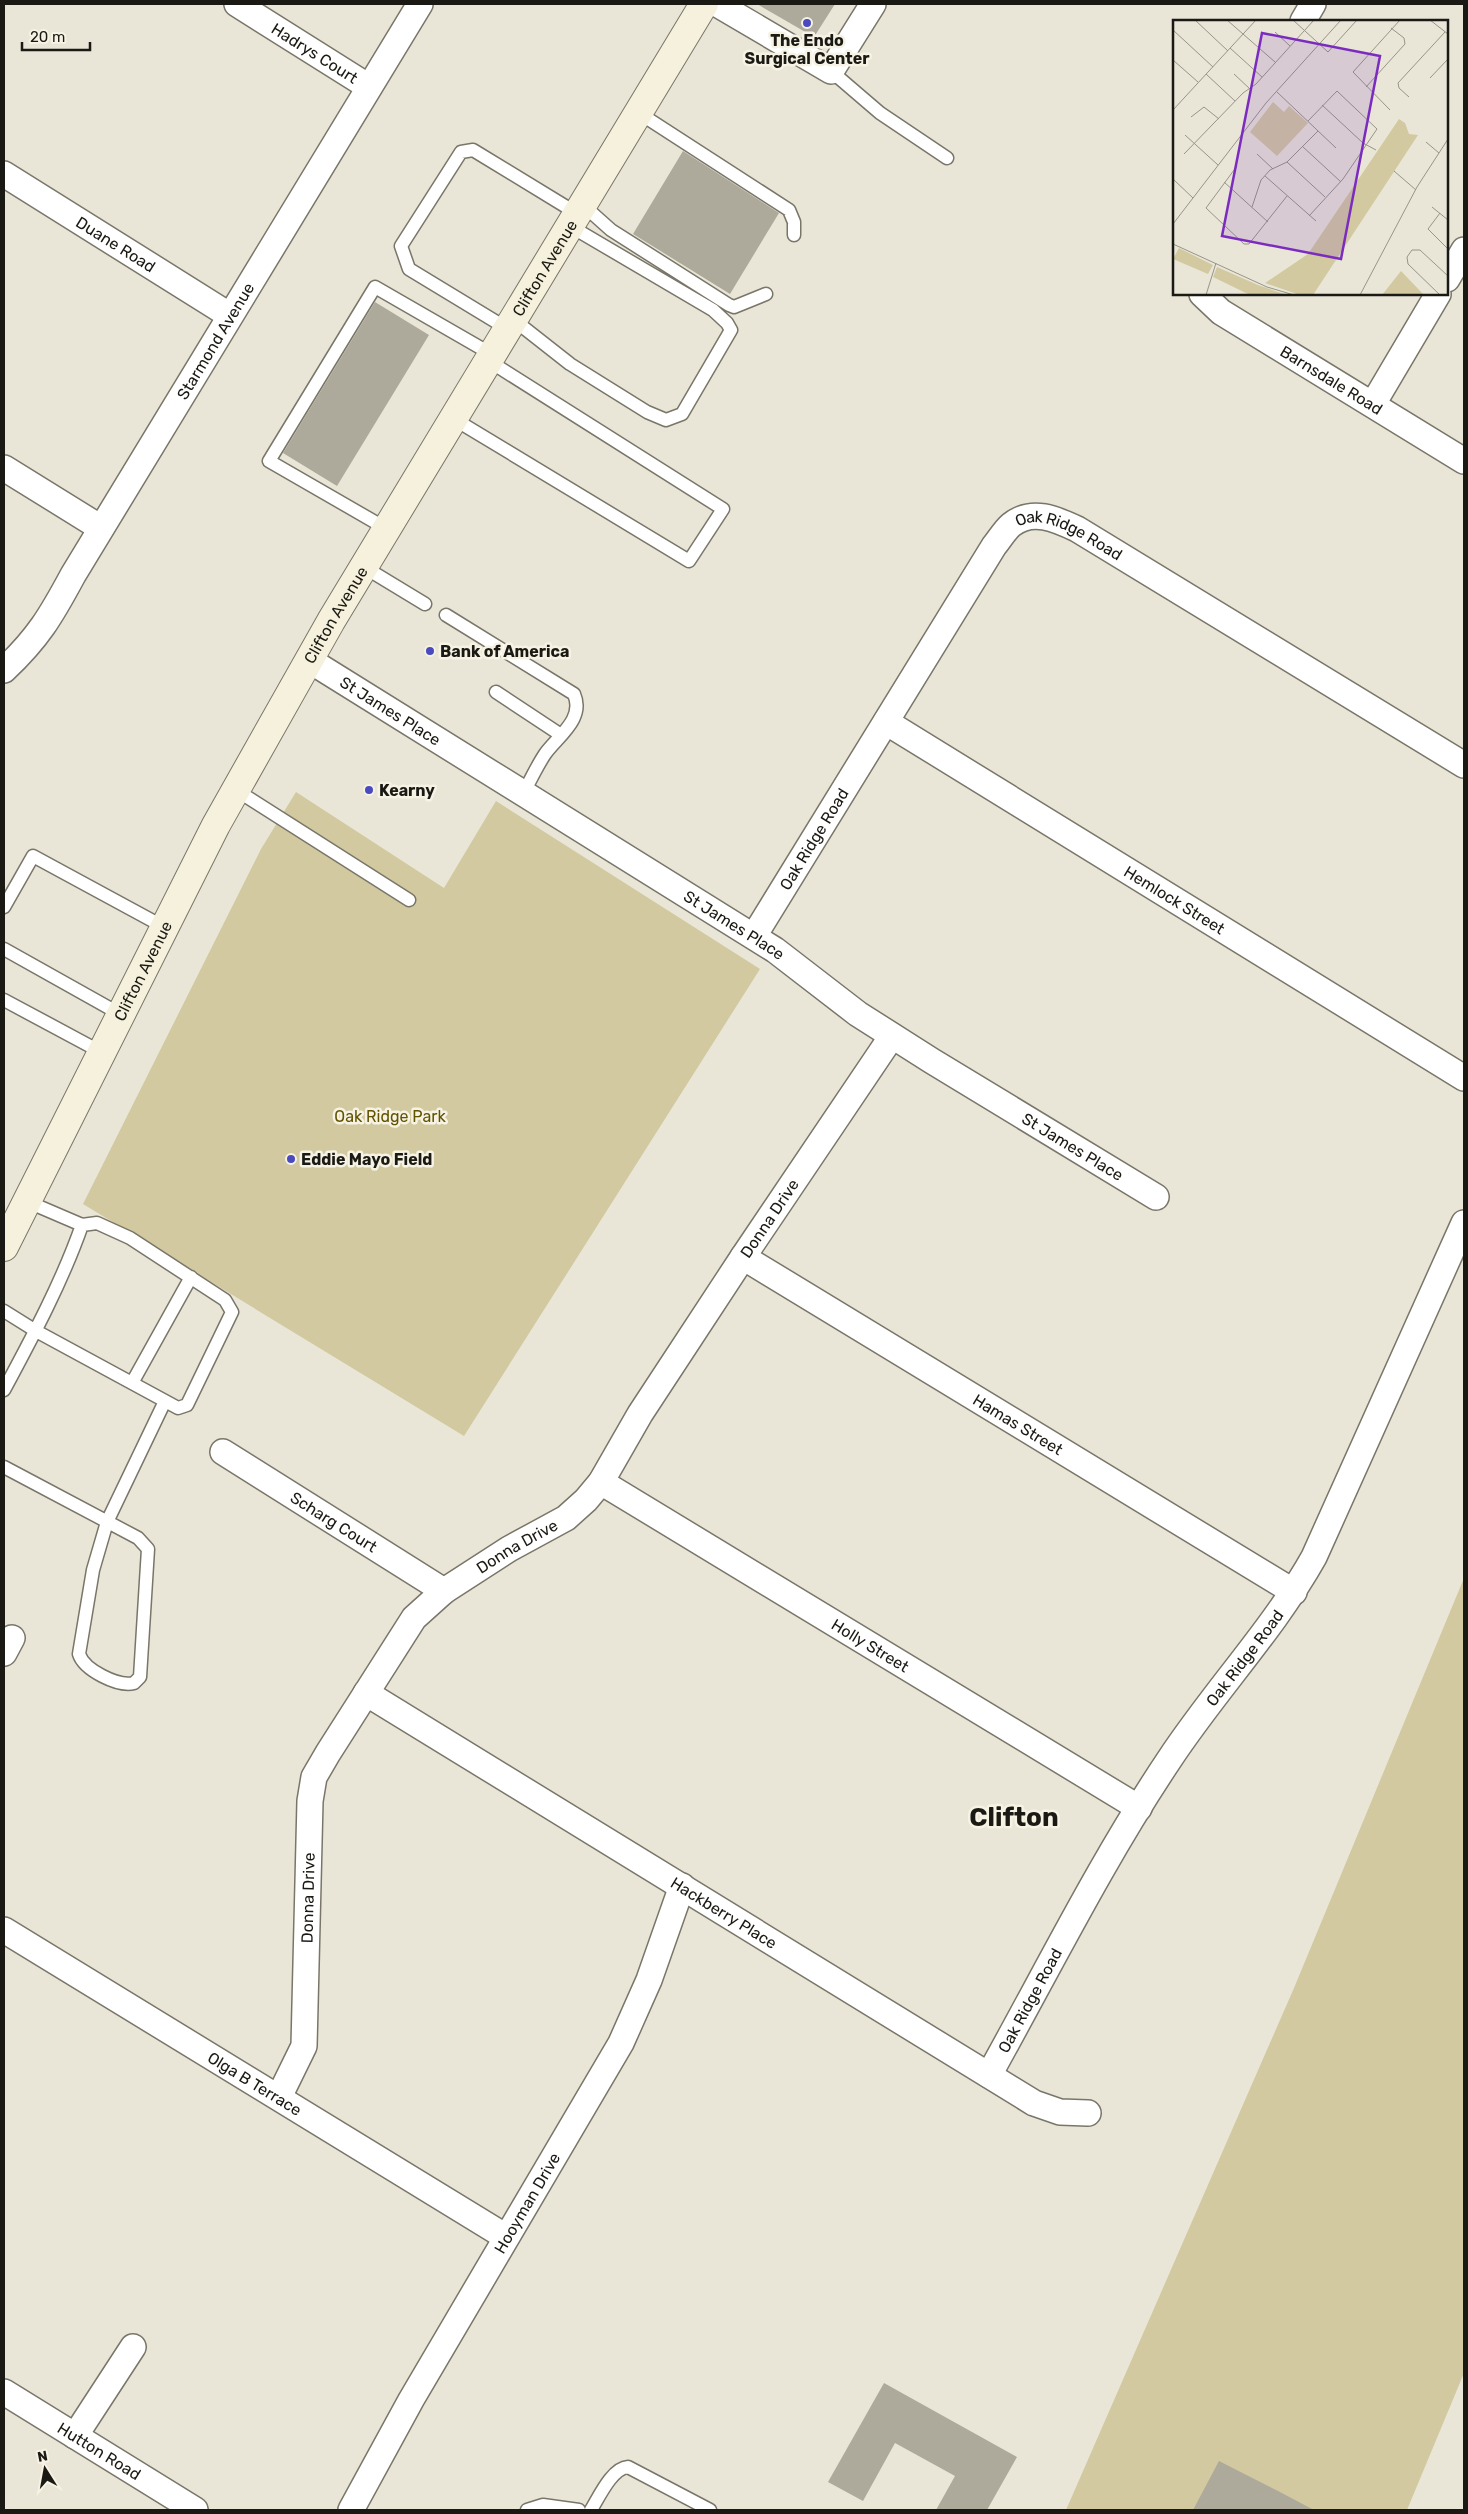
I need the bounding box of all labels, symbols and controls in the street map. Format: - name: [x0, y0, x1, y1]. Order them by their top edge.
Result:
- marker: The Endo Surgical Center: [801, 17, 813, 29]
- street label: Hadrys Court: [268, 19, 362, 87]
- scale bar: [22, 20, 90, 52]
- inset map: [1173, 20, 1448, 295]
- text: 20 m: [30, 28, 65, 46]
- place label: The Endo Surgical Center: [745, 31, 870, 68]
- street label: Duane Road: [73, 212, 159, 276]
- street label: Clifton Avenue: [508, 216, 581, 320]
- street label: Starmond Avenue: [172, 279, 258, 403]
- street label: Barnsdale Road: [1277, 341, 1386, 418]
- street label: Oak Ridge Road: [1012, 507, 1126, 564]
- street label: Clifton Avenue: [300, 563, 371, 667]
- place label: Bank of America: [440, 642, 570, 661]
- marker: Bank of America: [424, 645, 436, 657]
- street label: St James Place: [337, 672, 444, 749]
- place label: Kearny: [379, 781, 435, 800]
- marker: Kearny: [363, 784, 375, 796]
- street label: Oak Ridge Road: [775, 785, 852, 893]
- street label: Hemlock Street: [1121, 862, 1229, 938]
- street label: St James Place: [680, 886, 789, 963]
- street label: Clifton Avenue: [110, 918, 176, 1024]
- park label: Oak Ridge Park: [334, 1107, 446, 1126]
- street label: St James Place: [1019, 1108, 1127, 1184]
- place label: Eddie Mayo Field: [301, 1150, 432, 1169]
- marker: Eddie Mayo Field: [285, 1153, 297, 1165]
- street label: Donna Drive: [736, 1175, 802, 1261]
- street label: Hamas Street: [970, 1390, 1067, 1459]
- street label: Scharg Court: [287, 1487, 381, 1556]
- street label: Donna Drive: [473, 1515, 561, 1577]
- street label: Oak Ridge Road: [1202, 1606, 1287, 1710]
- street label: Holly Street: [828, 1615, 913, 1676]
- district label: Clifton: [969, 1802, 1059, 1833]
- street label: Donna Drive: [297, 1852, 318, 1944]
- street label: Hackberry Place: [667, 1873, 781, 1953]
- street label: Oak Ridge Road: [994, 1945, 1066, 2056]
- street label: Olga B Terrace: [204, 2047, 305, 2119]
- street label: Hooyman Drive: [490, 2149, 564, 2257]
- street label: Hutton Road: [54, 2418, 144, 2484]
- north arrow: [20, 2444, 70, 2494]
- text: N: [36, 2447, 49, 2466]

